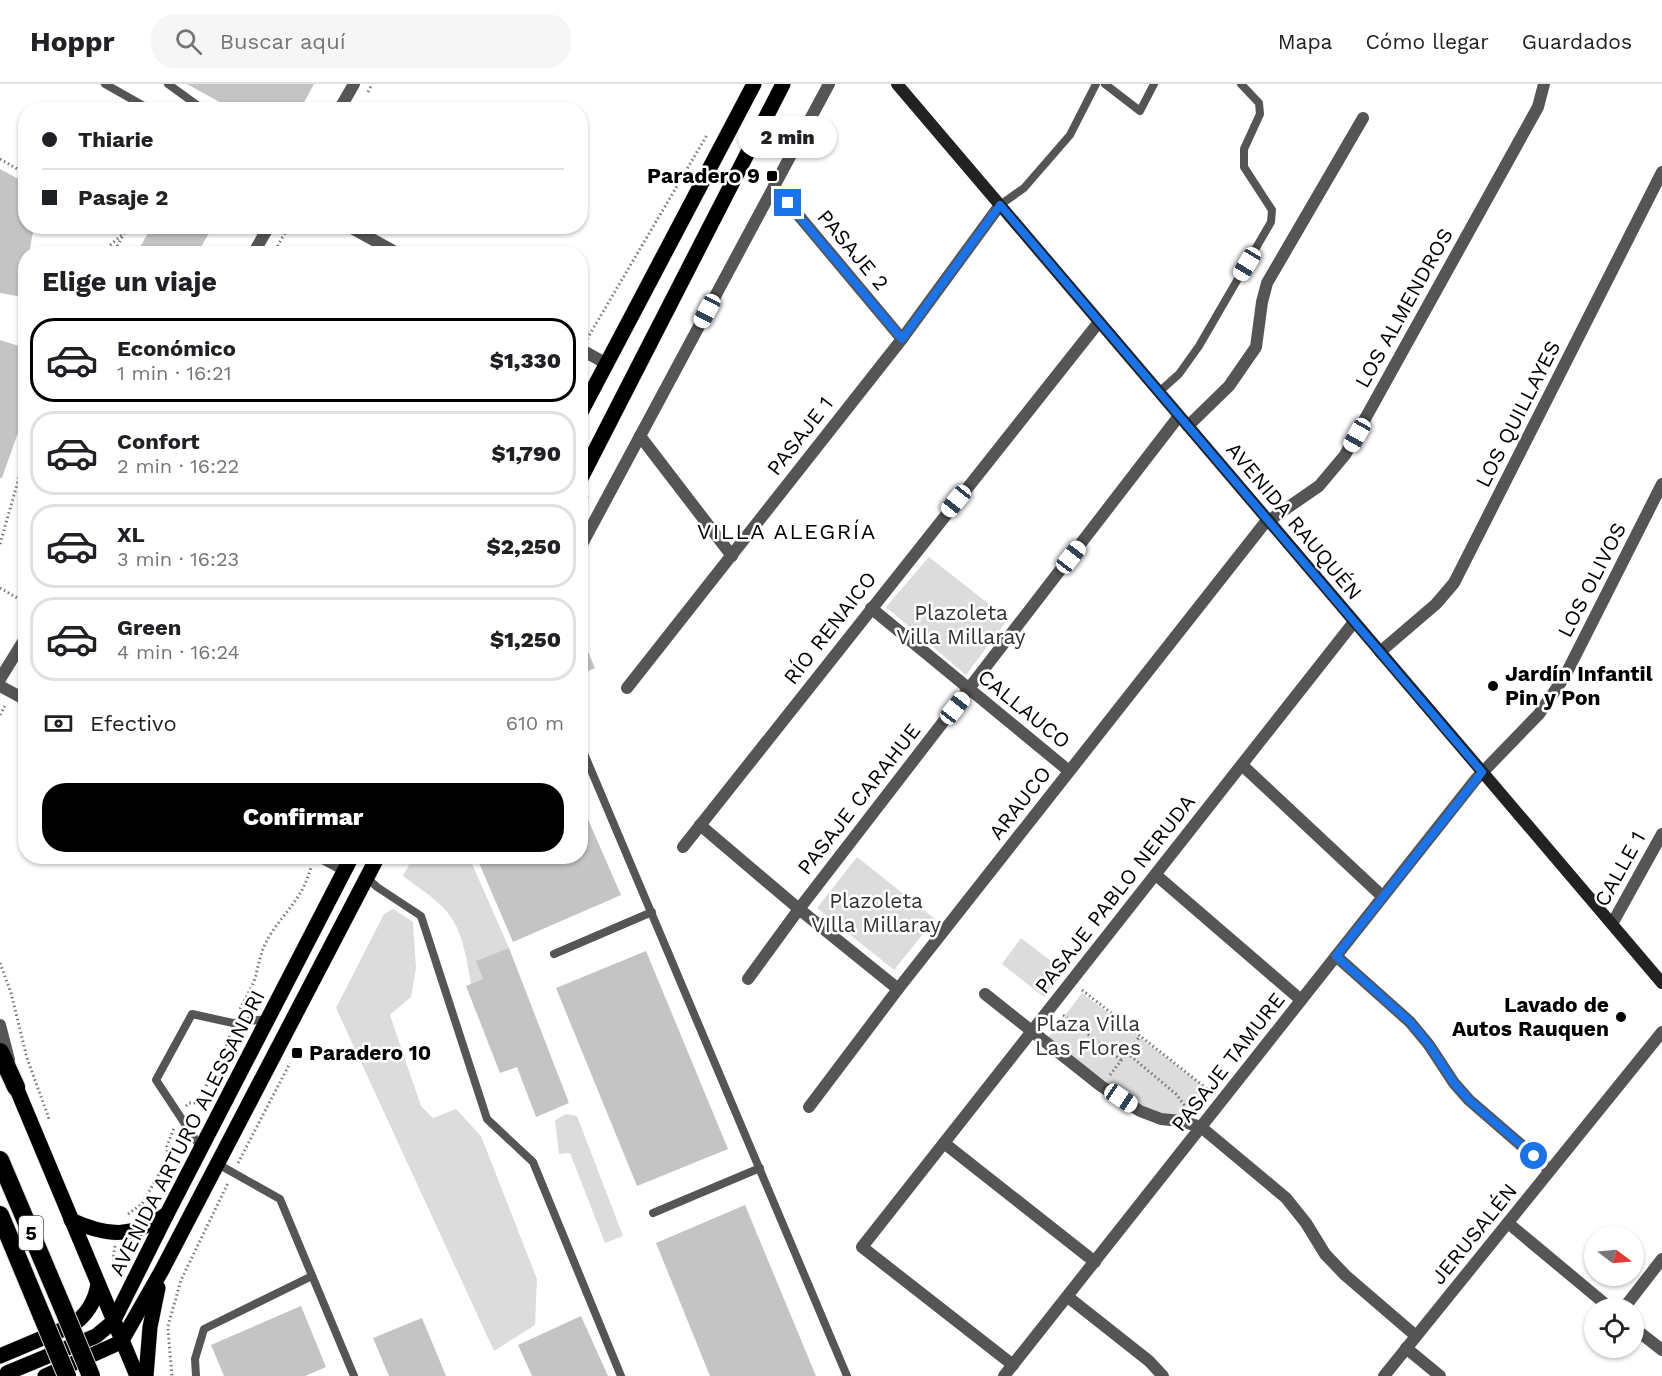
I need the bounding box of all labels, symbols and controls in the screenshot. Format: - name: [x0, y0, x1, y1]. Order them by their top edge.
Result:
- search box: [151, 14, 571, 68]
- text: Hoppr: [30, 25, 115, 58]
- icon: search: [172, 25, 205, 58]
- text: Buscar aquí: [220, 29, 346, 54]
- text: Mapa: [1278, 29, 1332, 54]
- text: Cómo llegar: [1365, 29, 1489, 54]
- text: Guardados: [1522, 29, 1632, 54]
- callout: 2 min: [738, 116, 838, 158]
- text: 2 min: [760, 125, 815, 149]
- text: Thiarie: [78, 127, 154, 152]
- place label: Paradero 9: [647, 163, 760, 188]
- marker: Paradero 9: [765, 169, 779, 183]
- text: Pasaje 2: [78, 185, 168, 210]
- route end: [774, 189, 801, 216]
- street label: PASAJE 2: [813, 204, 894, 295]
- street label: LOS ALMENDROS: [1349, 223, 1458, 392]
- car: [1230, 244, 1264, 284]
- text: Elige un viaje: [42, 266, 217, 298]
- car: [691, 291, 723, 331]
- icon: car: [45, 333, 99, 387]
- text: Económico: [117, 336, 236, 361]
- street label: LOS QUILLAYES: [1470, 336, 1565, 491]
- text: $1,330: [490, 348, 561, 373]
- text: 1 min · 16:21: [117, 361, 231, 385]
- street label: PASAJE 1: [761, 391, 838, 480]
- car: [1340, 415, 1374, 455]
- icon: car: [45, 426, 99, 480]
- text: Confort: [117, 429, 200, 454]
- street label: AVENIDA RAUQUÉN: [1221, 437, 1368, 604]
- text: $1,790: [491, 441, 561, 466]
- text: 2 min · 16:22: [117, 454, 239, 478]
- car: [938, 481, 974, 521]
- street label: LOS OLIVOS: [1552, 518, 1631, 641]
- icon: car: [45, 519, 99, 573]
- district label: VILLA ALEGRÍA: [697, 519, 877, 544]
- text: XL: [117, 522, 145, 547]
- text: $2,250: [487, 534, 561, 559]
- car: [1053, 537, 1089, 577]
- text: 3 min · 16:23: [117, 547, 239, 571]
- street label: RÍO RENAICO: [778, 566, 881, 689]
- park label: Plazoleta Villa Millaray: [896, 600, 1026, 649]
- icon: car: [45, 612, 99, 666]
- text: Green: [117, 615, 181, 640]
- text: $1,250: [490, 627, 561, 652]
- text: 4 min · 16:24: [117, 640, 240, 664]
- place label: Jardín Infantil Pin y Pon: [1505, 661, 1653, 710]
- street label: CALLAUCO: [973, 664, 1076, 753]
- marker: Jardín Infantil Pin y Pon: [1486, 679, 1500, 693]
- car: [937, 688, 973, 728]
- icon: cash: [42, 707, 75, 740]
- text: Efectivo: [90, 711, 177, 736]
- text: 610 m: [506, 711, 564, 735]
- street label: PASAJE CARAHUE: [792, 718, 925, 879]
- street label: ARAUCO: [983, 761, 1056, 844]
- button: Confirmar: [42, 783, 564, 852]
- street label: PASAJE PABLO NERUDA: [1029, 789, 1200, 998]
- street label: CALLE 1: [1589, 827, 1650, 911]
- park label: Plazoleta VIlla Millaray: [811, 888, 941, 937]
- street label: AVENIDA ARTURO ALESSANDRI: [103, 986, 270, 1280]
- street label: PASAJE TAMURE: [1166, 987, 1290, 1136]
- place label: Lavado de Autos Rauquen: [1452, 992, 1609, 1041]
- marker: Lavado de Autos Rauquen: [1614, 1010, 1628, 1024]
- park label: Plaza Villa Las Flores: [1035, 1011, 1141, 1060]
- place label: Paradero 10: [309, 1040, 431, 1065]
- marker: Paradero 10: [290, 1046, 304, 1060]
- car: [1101, 1080, 1141, 1116]
- route start: [1520, 1142, 1547, 1169]
- street label: JERUSALÉN: [1425, 1178, 1522, 1289]
- road number: 5: [19, 1216, 43, 1250]
- north arrow: [1584, 1226, 1644, 1286]
- map controls: [1584, 1226, 1644, 1358]
- button: locate: [1584, 1298, 1644, 1358]

